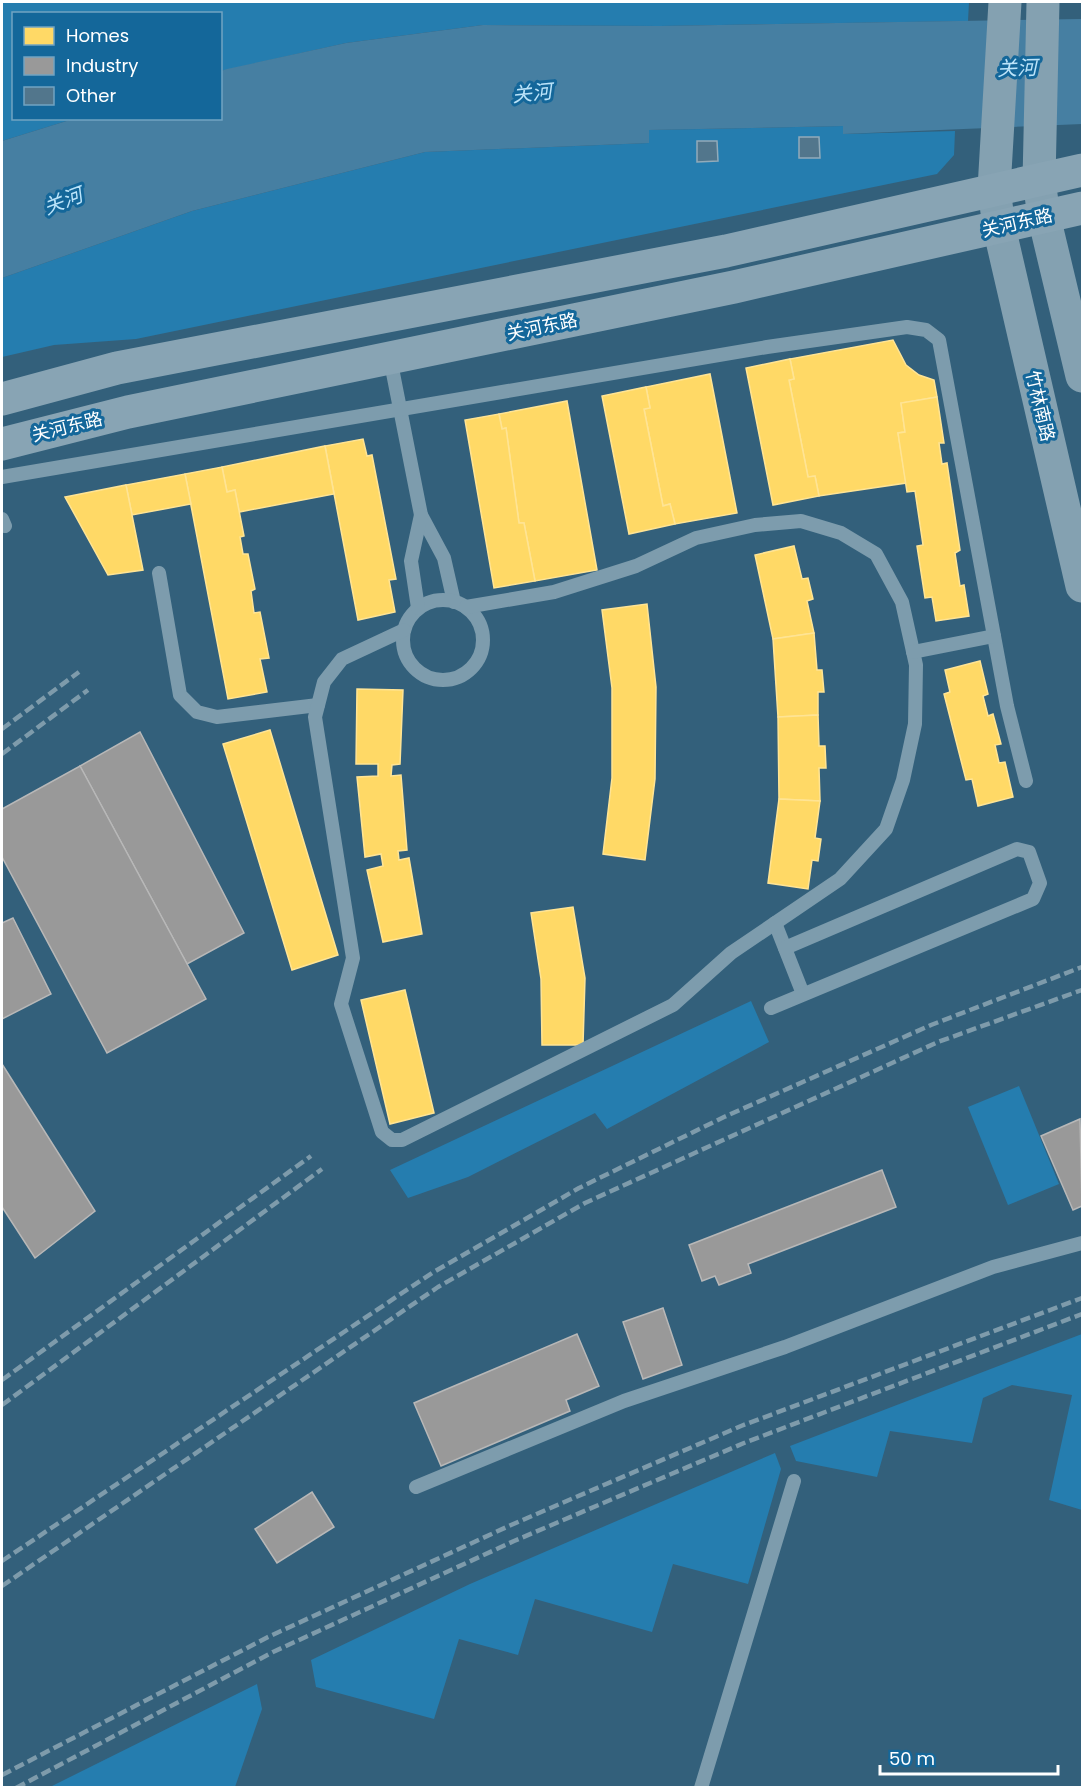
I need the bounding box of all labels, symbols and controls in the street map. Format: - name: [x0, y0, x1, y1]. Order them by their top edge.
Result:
- legend: [12, 12, 222, 120]
- text: Homes: [66, 23, 129, 48]
- text: Industry: [66, 53, 138, 78]
- water label: 关河: [997, 53, 1041, 83]
- water label: 关河: [511, 77, 557, 109]
- text: Other: [66, 83, 116, 108]
- water label: 关河: [39, 179, 90, 221]
- street label: 关河东路: [979, 202, 1055, 243]
- street label: 关河东路: [504, 307, 580, 346]
- street label: 竹林南路: [1020, 368, 1061, 444]
- street label: 关河东路: [29, 406, 105, 447]
- scale bar: [880, 1738, 1058, 1776]
- text: 50 m: [889, 1746, 935, 1771]

